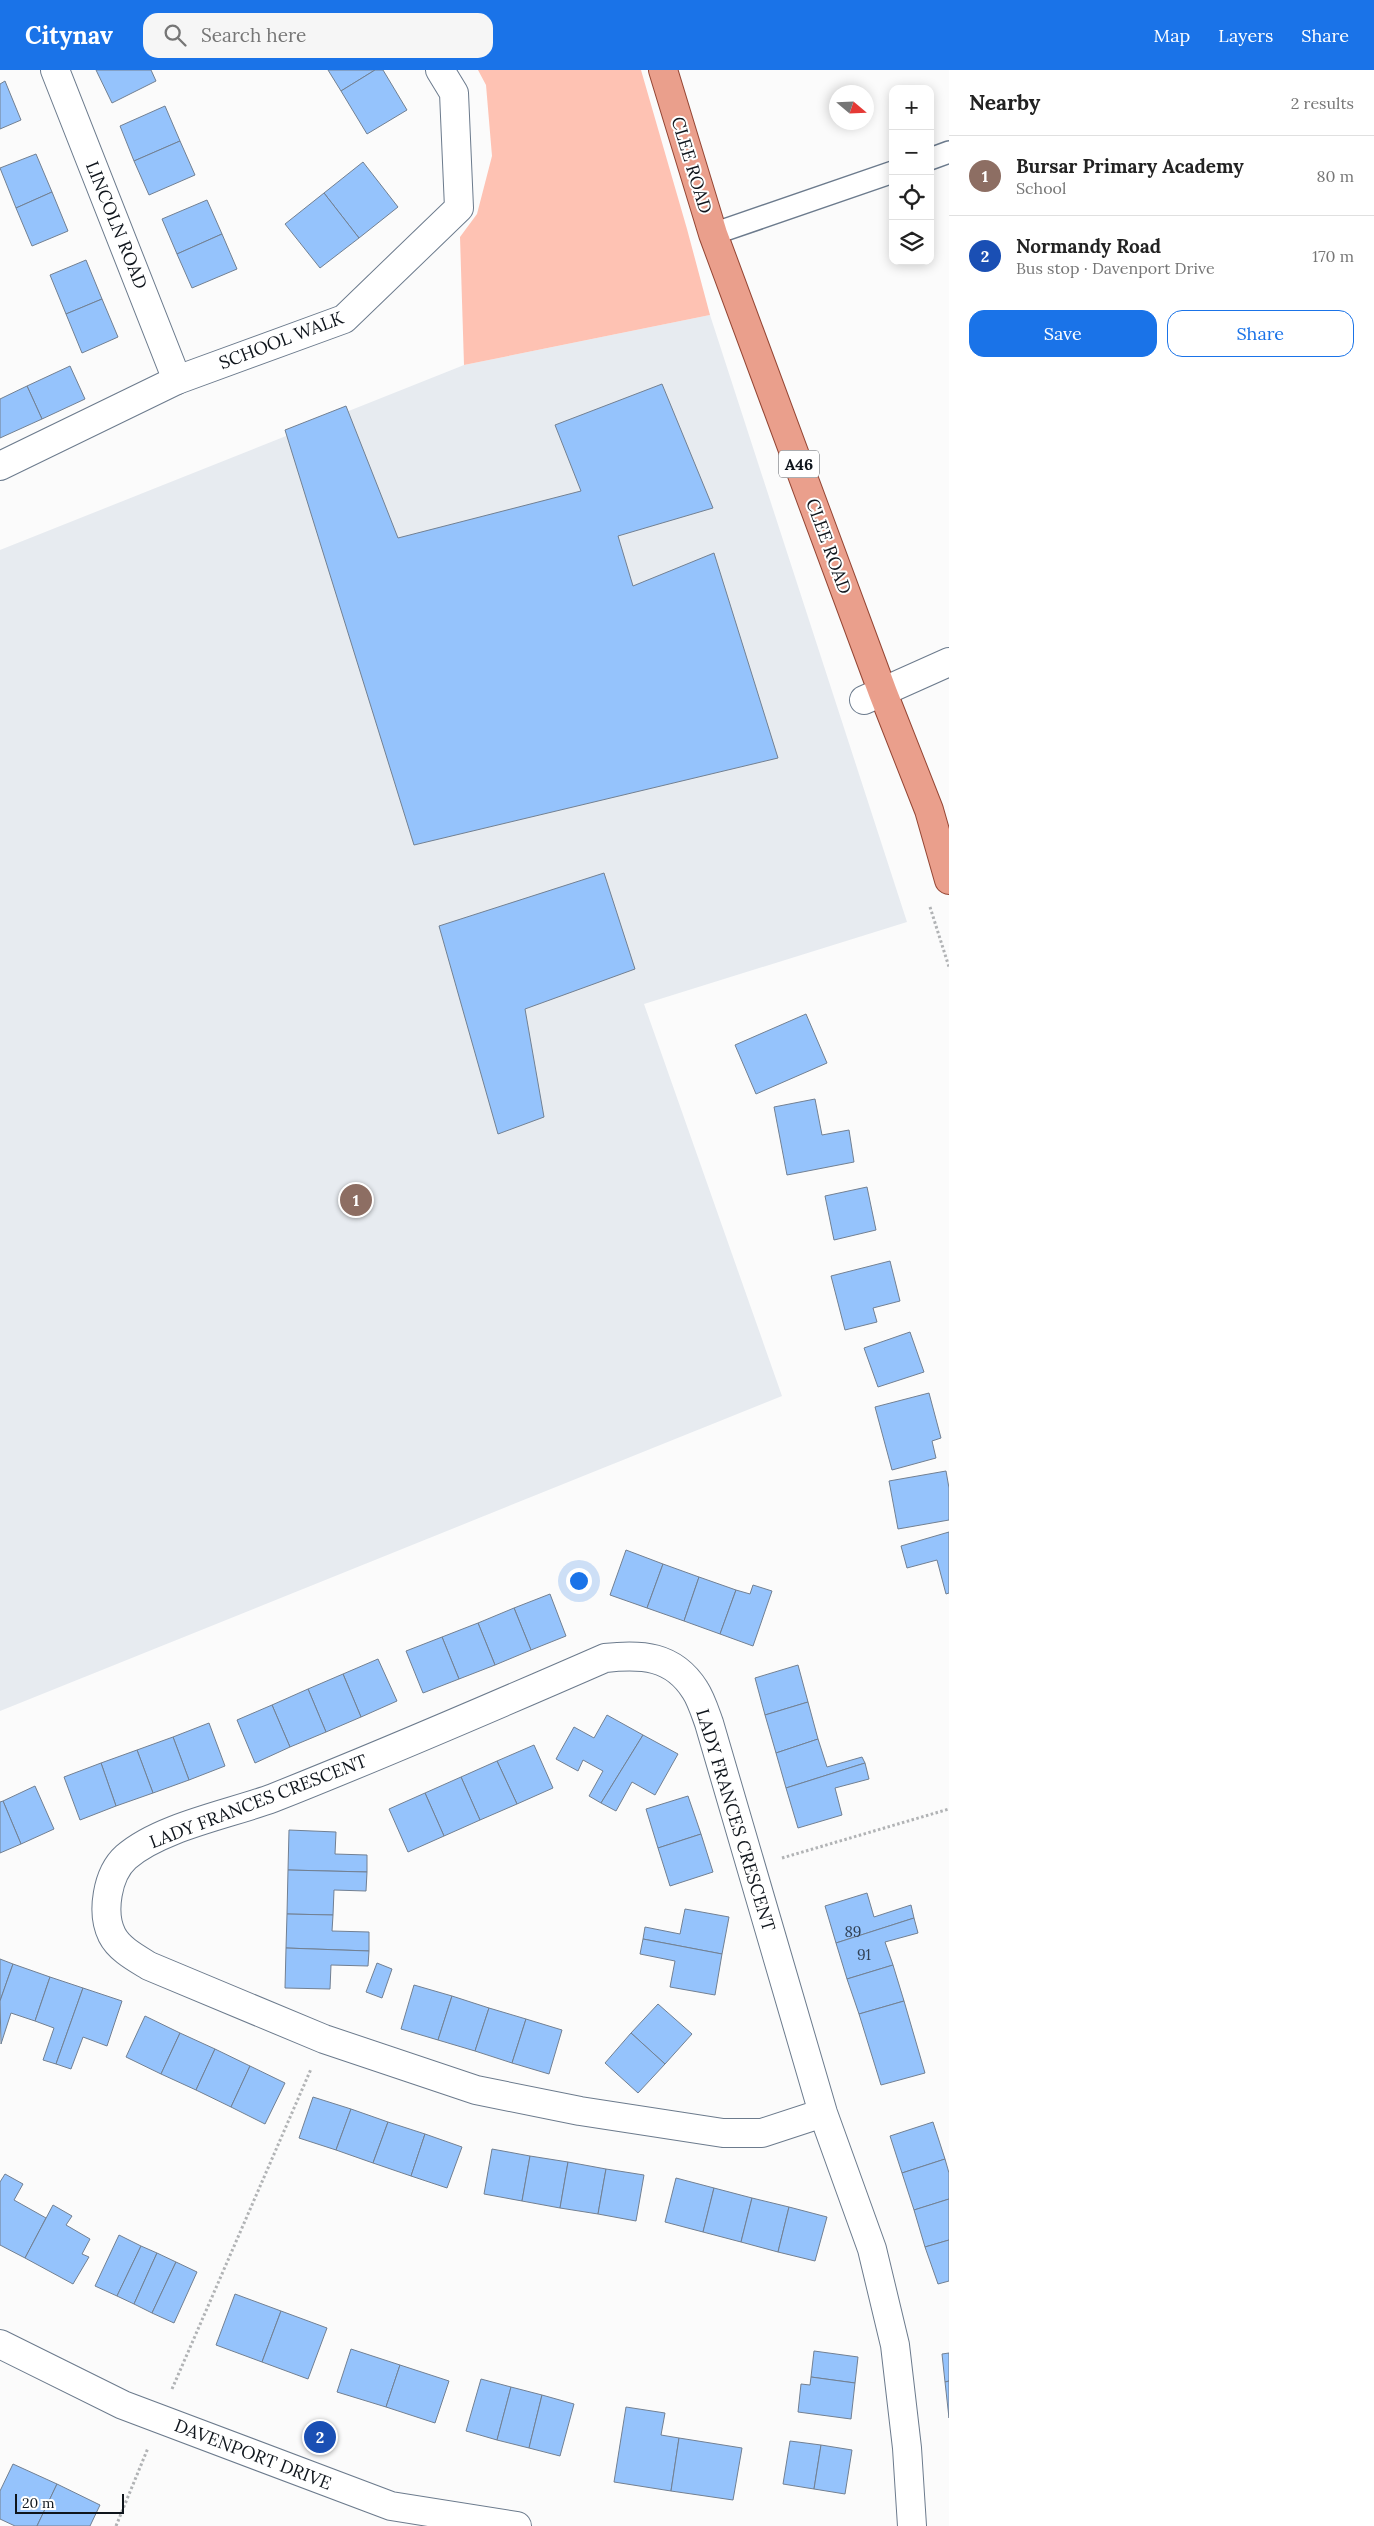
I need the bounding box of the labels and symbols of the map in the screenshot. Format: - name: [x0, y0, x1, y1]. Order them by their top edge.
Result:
- north arrow: [829, 85, 874, 130]
- street label: CLEE ROAD: [666, 114, 718, 216]
- street label: LINCOLN ROAD: [81, 158, 153, 292]
- street label: SCHOOL WALK: [216, 305, 347, 374]
- road number: A46: [779, 450, 819, 478]
- street label: CLEE ROAD: [801, 495, 857, 597]
- pin: 1: [340, 1181, 372, 1219]
- your location: [566, 1568, 592, 1594]
- street label: LADY FRANCES CRESCENT: [691, 1706, 781, 1934]
- street label: LADY FRANCES CRESCENT: [146, 1749, 371, 1853]
- house number: 89: [845, 1922, 862, 1941]
- house number: 91: [857, 1945, 871, 1964]
- street label: DAVENPORT DRIVE: [171, 2413, 335, 2495]
- pin: 2: [304, 2418, 336, 2456]
- scale bar: [15, 2491, 124, 2514]

